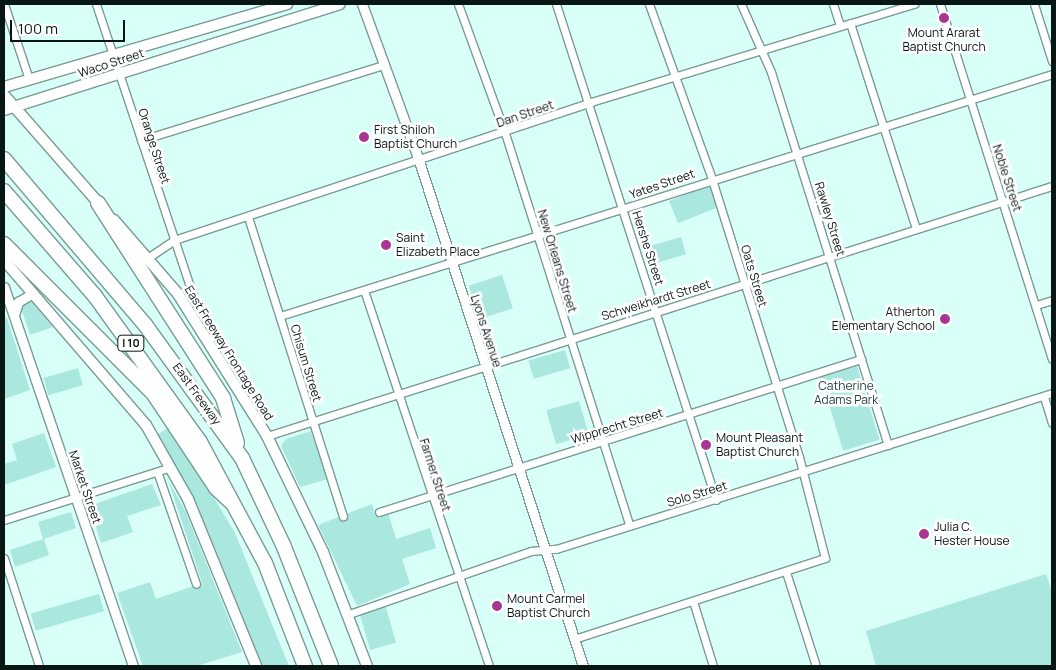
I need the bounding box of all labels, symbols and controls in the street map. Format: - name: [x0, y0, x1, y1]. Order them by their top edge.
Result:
- scale bar: [12, 10, 128, 42]
- marker: Mount Ararat Baptist Church: [938, 12, 950, 24]
- text: 100 m: [18, 18, 58, 39]
- place label: Mount Ararat Baptist Church: [902, 26, 986, 54]
- street label: Waco Street: [76, 46, 146, 80]
- street label: Dan Street: [495, 98, 555, 130]
- street label: Orange Street: [135, 107, 173, 185]
- place label: First Shiloh Baptist Church: [374, 123, 457, 151]
- marker: First Shiloh Baptist Church: [358, 131, 370, 143]
- street label: Noble Street: [989, 143, 1025, 213]
- street label: Yates Street: [628, 166, 696, 202]
- street label: Rawley Street: [812, 180, 848, 258]
- street label: New Orleans Street: [534, 208, 580, 314]
- street label: Hershe Street: [629, 209, 667, 287]
- place label: Saint Elizabeth Place: [396, 231, 480, 259]
- marker: Saint Elizabeth Place: [380, 239, 392, 251]
- street label: Oats Street: [738, 243, 770, 309]
- street label: Schweikhardt Street: [600, 277, 712, 323]
- street label: East Freeway Frontage Road: [182, 283, 276, 423]
- street label: Lyons Avenue: [467, 293, 505, 369]
- place label: Atherton Elementary School: [832, 305, 935, 333]
- marker: Atherton Elementary School: [939, 313, 951, 325]
- street label: Chisum Street: [287, 323, 325, 403]
- road number: I 10: [117, 334, 145, 352]
- street label: East Freeway: [170, 360, 224, 428]
- park label: Catherine Adams Park: [814, 379, 878, 407]
- street label: Wipprecht Street: [569, 405, 665, 447]
- place label: Mount Pleasant Baptist Church: [716, 431, 803, 459]
- street label: Farmer Street: [416, 437, 454, 513]
- marker: Mount Pleasant Baptist Church: [700, 439, 712, 451]
- street label: Market Street: [66, 449, 104, 525]
- street label: Solo Street: [665, 478, 729, 510]
- place label: Julia C. Hester House: [934, 520, 1010, 548]
- marker: Julia C. Hester House: [918, 528, 930, 540]
- place label: Mount Carmel Baptist Church: [507, 592, 590, 620]
- marker: Mount Carmel Baptist Church: [491, 600, 503, 612]

